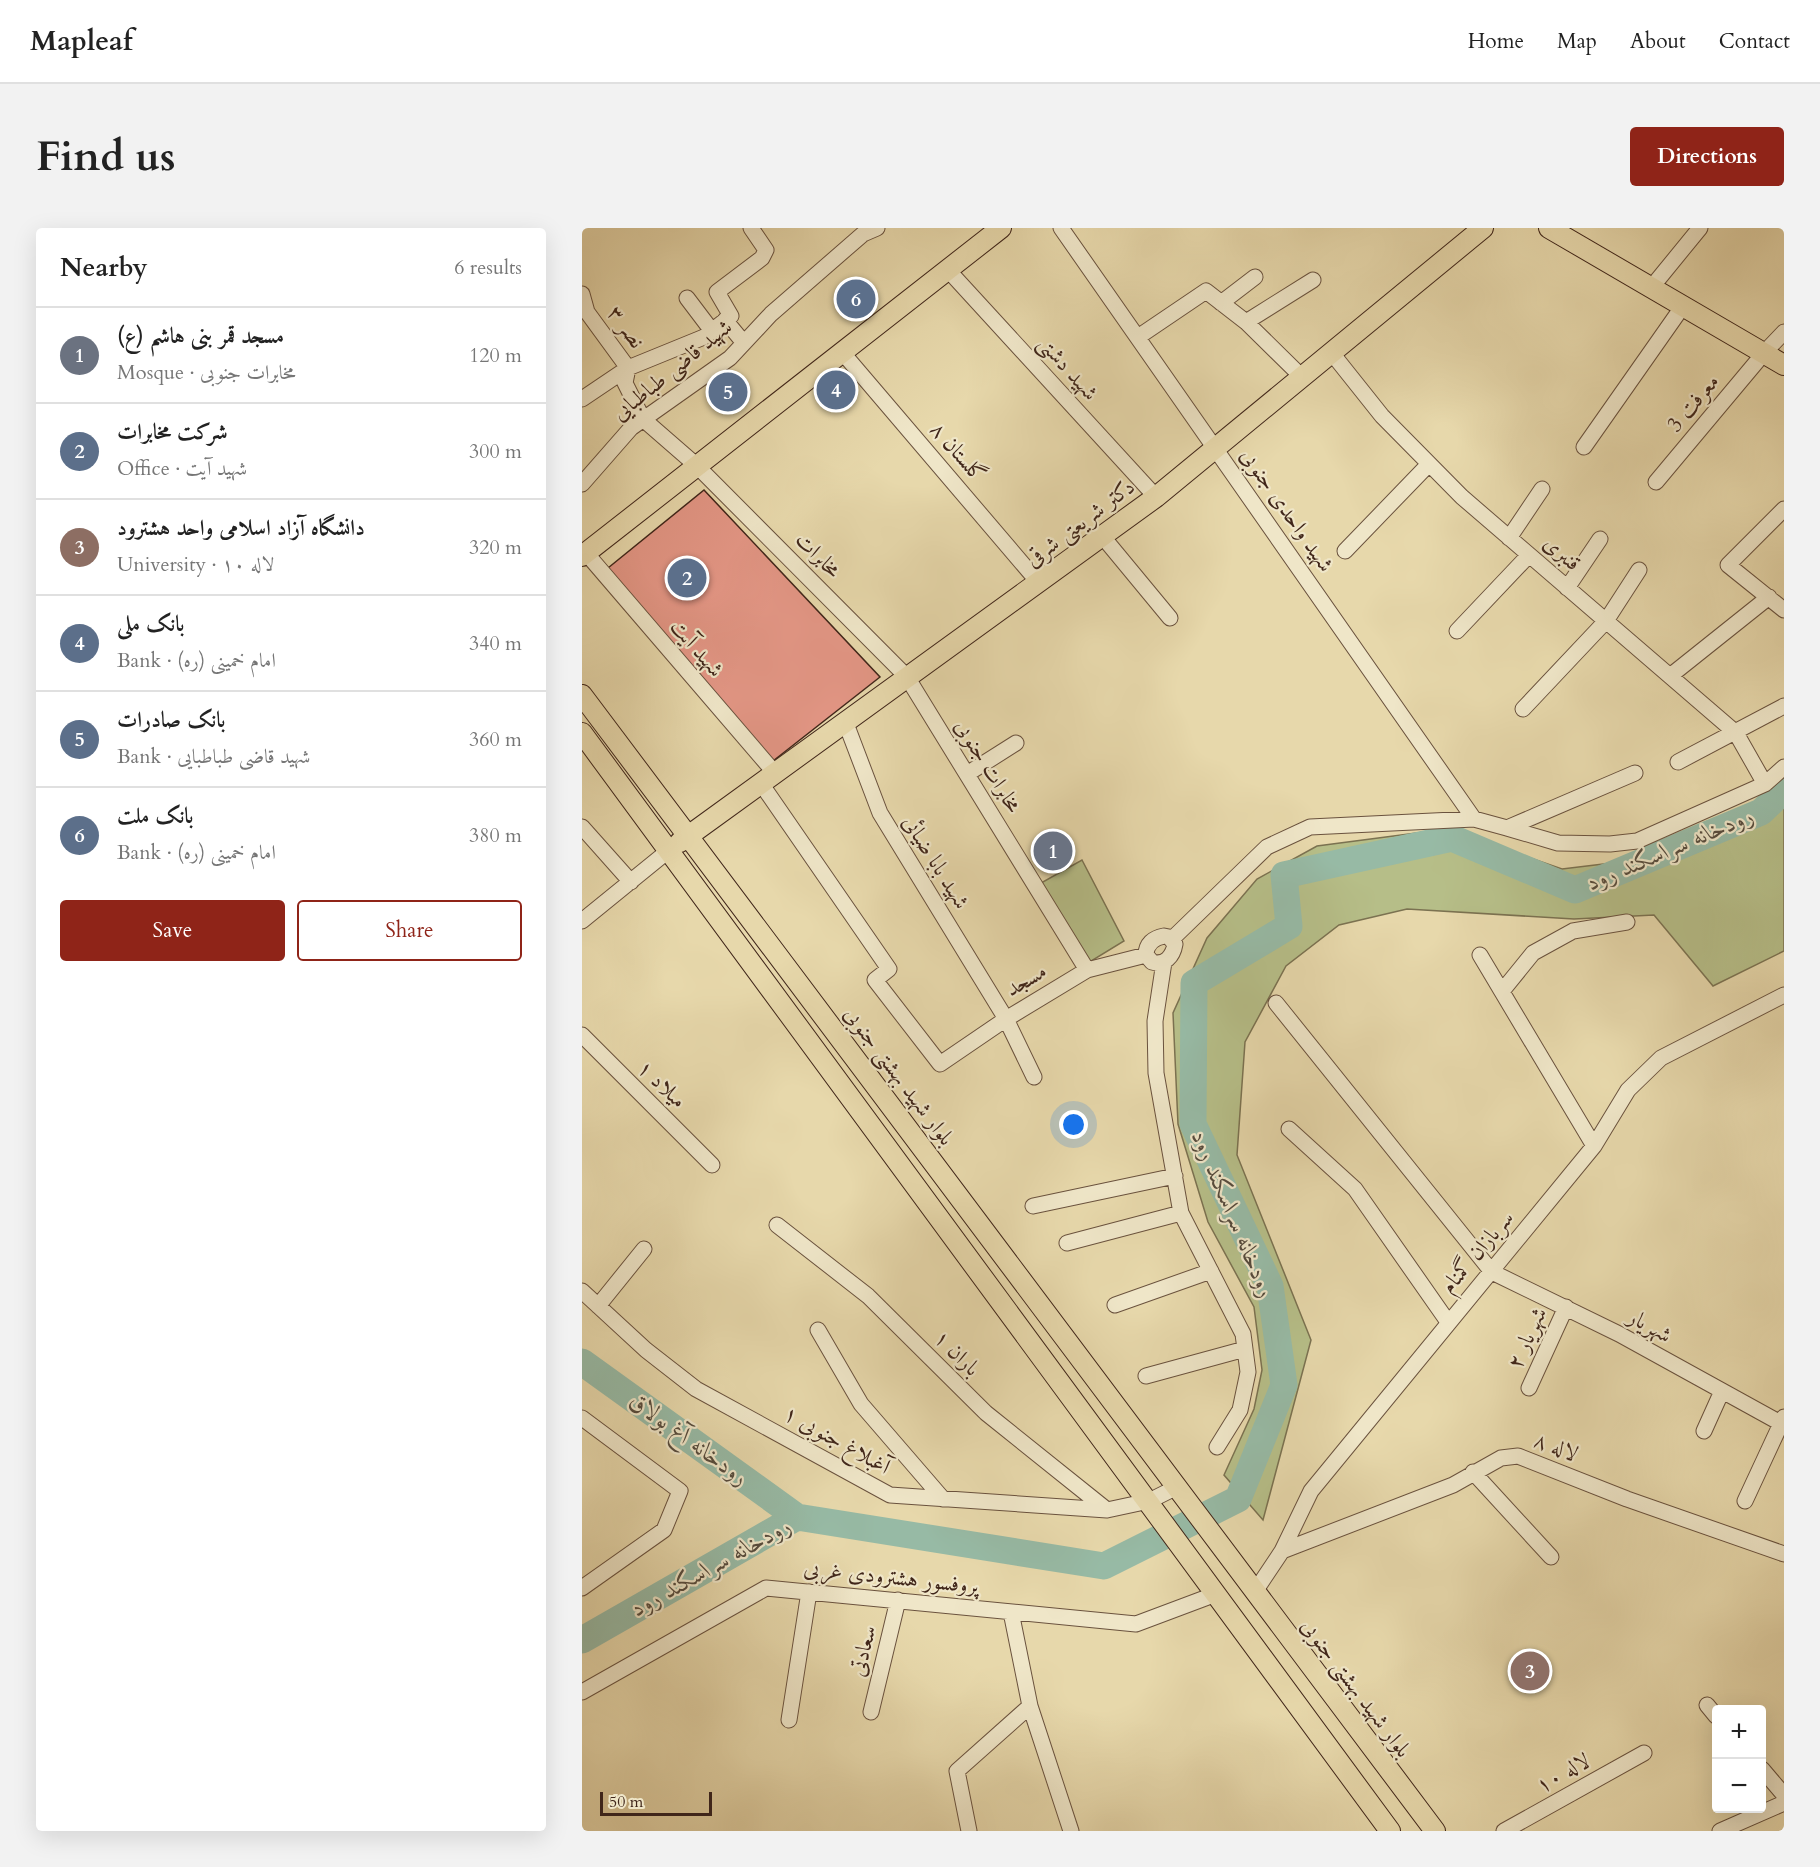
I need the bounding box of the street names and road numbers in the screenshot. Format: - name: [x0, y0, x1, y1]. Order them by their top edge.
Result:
- street label: نصر ۳: [600, 299, 652, 355]
- street label: شهید قاضی طباطبایی: [606, 312, 738, 428]
- street label: شهید دشتی: [1031, 329, 1105, 407]
- street label: معرفت 3: [1660, 368, 1726, 438]
- street label: گلستان ۸: [923, 415, 993, 489]
- street label: شهید واحدی جنوبی: [1232, 442, 1341, 578]
- street label: دکتر شریعتی شرقی: [1019, 472, 1141, 574]
- street label: مخابرات: [788, 525, 848, 585]
- street label: قنبری: [1537, 528, 1587, 578]
- street label: شهید آیت: [664, 613, 730, 683]
- street label: مخابرات جنوبی: [947, 713, 1029, 820]
- street label: شهيد بابا ضيائی: [895, 809, 977, 915]
- street label: مسجد: [1000, 956, 1052, 1004]
- street label: بلوار شهید بهشتی جنوبی: [836, 1000, 961, 1152]
- street label: میلاد ۱: [631, 1053, 693, 1115]
- street label: سربازان گمنام: [1433, 1204, 1524, 1302]
- street label: شهریار: [1621, 1301, 1677, 1350]
- street label: شهریار ۲: [1500, 1302, 1554, 1374]
- street label: باران ۱: [927, 1323, 987, 1383]
- street label: آغبلاغ جنوبی ۱: [777, 1398, 898, 1485]
- street label: لاله ۸: [1530, 1425, 1582, 1469]
- street label: پروفسور هشترودی غربی: [802, 1553, 982, 1602]
- street label: بلوار شهید بهشتی جنوبی: [1293, 1612, 1418, 1764]
- street label: سعادتی: [842, 1622, 884, 1680]
- street label: لاله ۱۰: [1530, 1746, 1596, 1800]

